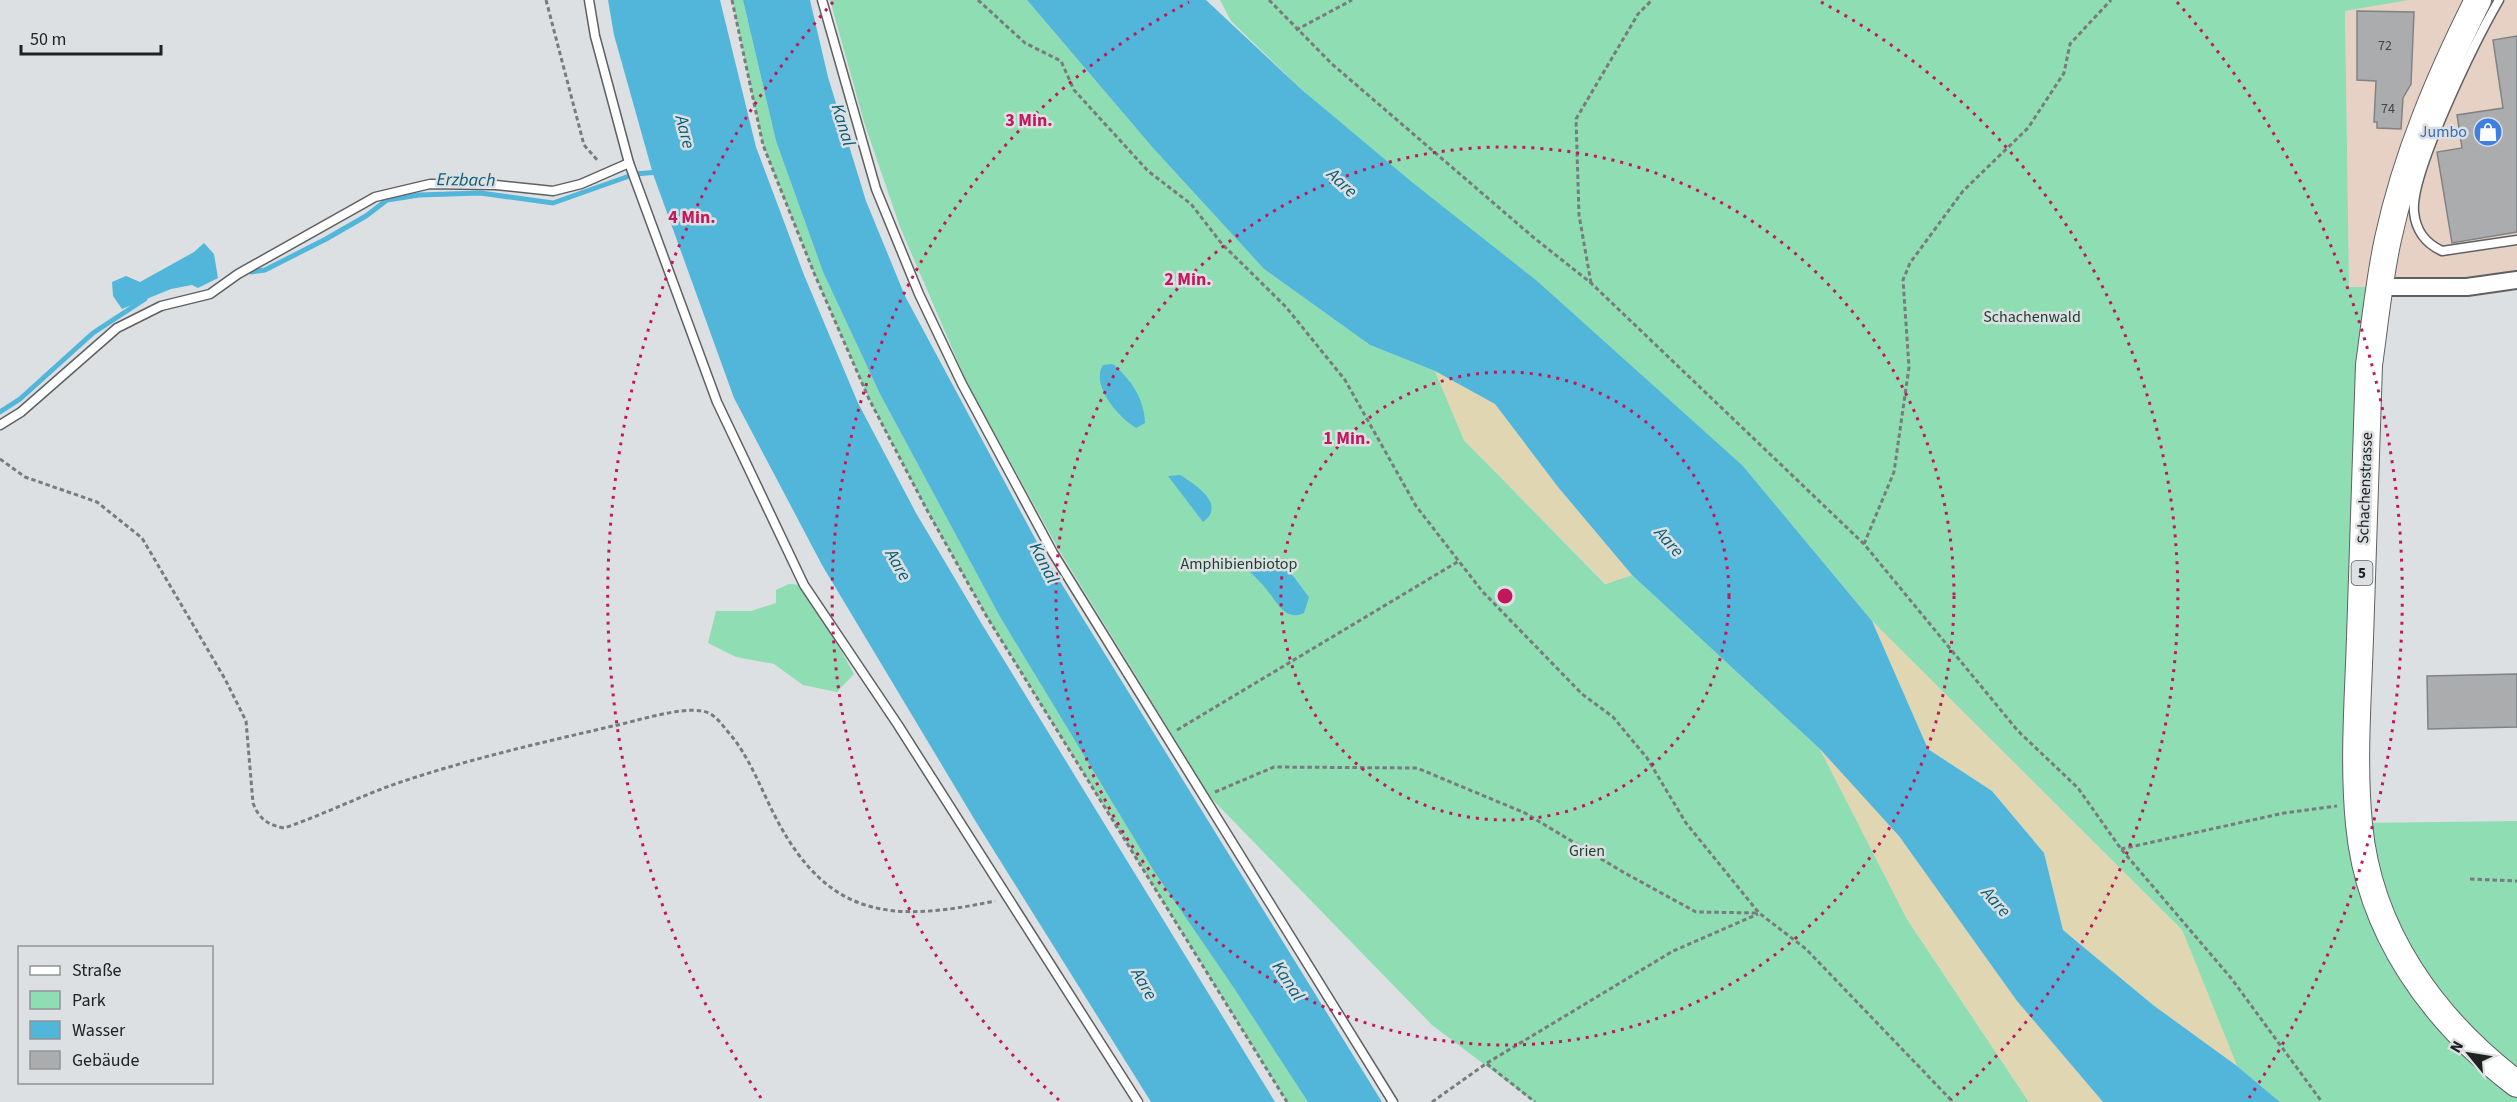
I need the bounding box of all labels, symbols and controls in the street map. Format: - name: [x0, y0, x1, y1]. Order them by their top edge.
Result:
- scale bar: [21, 18, 160, 56]
- text: 50 m: [30, 27, 66, 52]
- house number: 72: [2378, 36, 2392, 56]
- house number: 74: [2381, 99, 2395, 119]
- water label: Kanal: [825, 101, 861, 150]
- text: 3 Min.: [1005, 108, 1053, 133]
- water label: Aare: [669, 112, 701, 152]
- shop icon: Jumbo: [2472, 116, 2504, 148]
- place label: Jumbo: [2420, 121, 2467, 143]
- water label: Aare: [1321, 162, 1363, 204]
- water label: Erzbach: [436, 167, 496, 193]
- text: 4 Min.: [668, 205, 716, 230]
- text: 2 Min.: [1164, 267, 1212, 292]
- park label: Schachenwald: [1983, 306, 2081, 328]
- text: 1 Min.: [1323, 426, 1371, 451]
- street label: Schachenstrasse: [2352, 432, 2378, 544]
- water label: Aare: [1648, 520, 1690, 563]
- water label: Kanal: [1023, 538, 1065, 588]
- water label: Aare: [878, 543, 917, 586]
- park label: Amphibienbiotop: [1181, 553, 1298, 575]
- road number: 5: [2352, 561, 2372, 585]
- centre of rings: [1495, 586, 1515, 606]
- park label: Grien: [1569, 840, 1605, 862]
- water label: Aare: [1975, 880, 2017, 923]
- legend: [18, 946, 213, 1084]
- water label: Kanal: [1266, 956, 1311, 1006]
- text: Straße: [72, 958, 122, 983]
- water label: Aare: [1124, 962, 1163, 1005]
- text: Park: [72, 988, 106, 1013]
- text: Wasser: [72, 1018, 126, 1043]
- north arrow: [2439, 1024, 2499, 1084]
- text: N: [2445, 1037, 2469, 1057]
- text: Gebäude: [72, 1048, 140, 1073]

